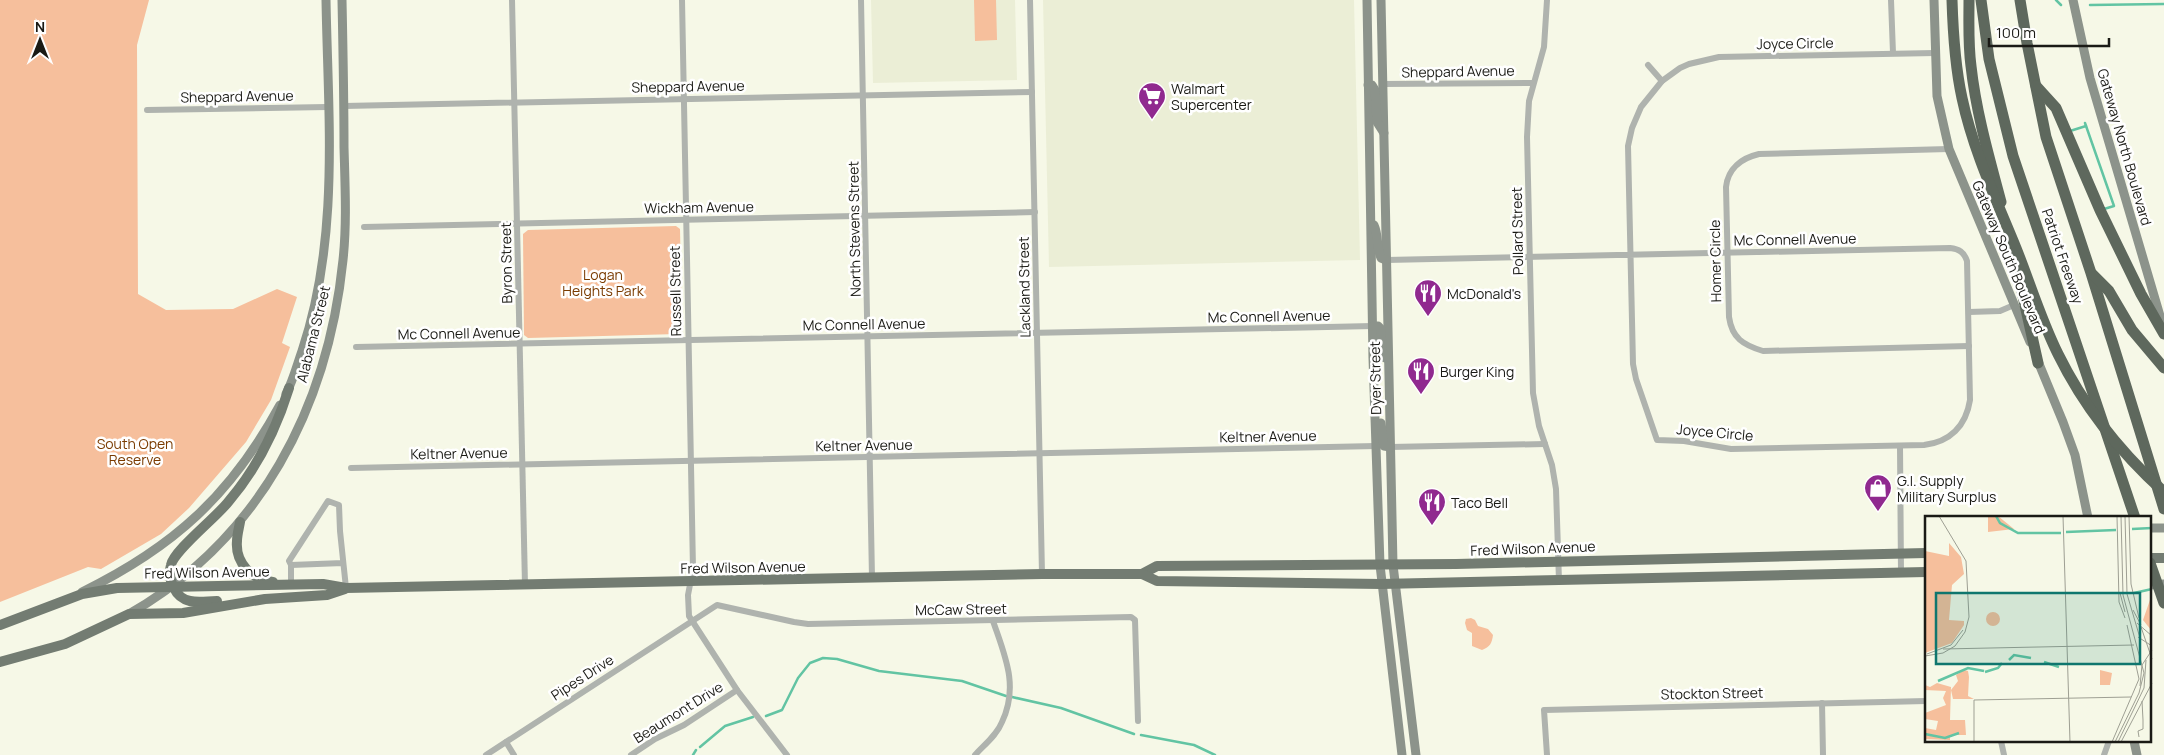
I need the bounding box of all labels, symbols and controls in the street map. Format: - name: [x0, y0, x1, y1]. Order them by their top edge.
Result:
- north arrow: [15, 15, 65, 65]
- scale bar: [1989, 15, 2109, 47]
- text: N: [35, 17, 45, 36]
- text: 100 m: [1996, 22, 2036, 43]
- street label: Joyce Circle: [1756, 33, 1834, 53]
- street label: Sheppard Avenue: [1401, 61, 1515, 81]
- street label: Gateway North Boulevard: [2093, 66, 2157, 228]
- street label: Sheppard Avenue: [631, 76, 745, 96]
- place label: Walmart Supercenter: [1171, 79, 1252, 114]
- supermarket icon: Walmart Supercenter: [1137, 81, 1167, 120]
- street label: Sheppard Avenue: [180, 86, 294, 106]
- street label: North Stevens Street: [843, 161, 865, 297]
- street label: Gateway South Boulevard: [1968, 177, 2050, 337]
- street label: Pollard Street: [1507, 186, 1527, 275]
- street label: Wickham Avenue: [644, 197, 754, 217]
- street label: Patriot Freeway: [2038, 206, 2088, 307]
- street label: Homer Circle: [1705, 219, 1725, 303]
- street label: Byron Street: [496, 222, 516, 304]
- street label: Mc Connell Avenue: [1734, 228, 1856, 250]
- street label: Lackland Street: [1014, 236, 1034, 338]
- street label: Russell Street: [665, 245, 685, 336]
- park label: Logan Heights Park: [562, 265, 645, 300]
- restaurant icon: McDonald's: [1413, 278, 1443, 317]
- street label: Alabama Street: [292, 283, 334, 385]
- place label: McDonald's: [1447, 284, 1521, 303]
- street label: Mc Connell Avenue: [1208, 305, 1330, 327]
- street label: Mc Connell Avenue: [803, 313, 925, 335]
- street label: Mc Connell Avenue: [398, 322, 520, 344]
- street label: Dyer Street: [1365, 341, 1385, 415]
- restaurant icon: Burger King: [1406, 356, 1436, 395]
- place label: Burger King: [1440, 362, 1514, 381]
- street label: Joyce Circle: [1676, 419, 1754, 445]
- street label: Keltner Avenue: [1219, 426, 1317, 446]
- park label: South Open Reserve: [97, 434, 173, 469]
- street label: Keltner Avenue: [815, 435, 913, 455]
- street label: Keltner Avenue: [410, 443, 508, 463]
- place label: G.I. Supply Military Surplus: [1897, 471, 1996, 506]
- shop icon: G.I. Supply Military Surplus: [1863, 473, 1893, 512]
- restaurant icon: Taco Bell: [1417, 487, 1447, 526]
- place label: Taco Bell: [1451, 493, 1508, 512]
- inset map: [1925, 516, 2152, 742]
- street label: Fred Wilson Avenue: [1470, 536, 1596, 560]
- street label: Fred Wilson Avenue: [680, 556, 806, 578]
- street label: Fred Wilson Avenue: [144, 561, 270, 583]
- street label: McCaw Street: [915, 599, 1007, 619]
- street label: Pipes Drive: [547, 650, 617, 704]
- street label: Beaumont Drive: [630, 677, 726, 747]
- street label: Stockton Street: [1660, 683, 1764, 703]

